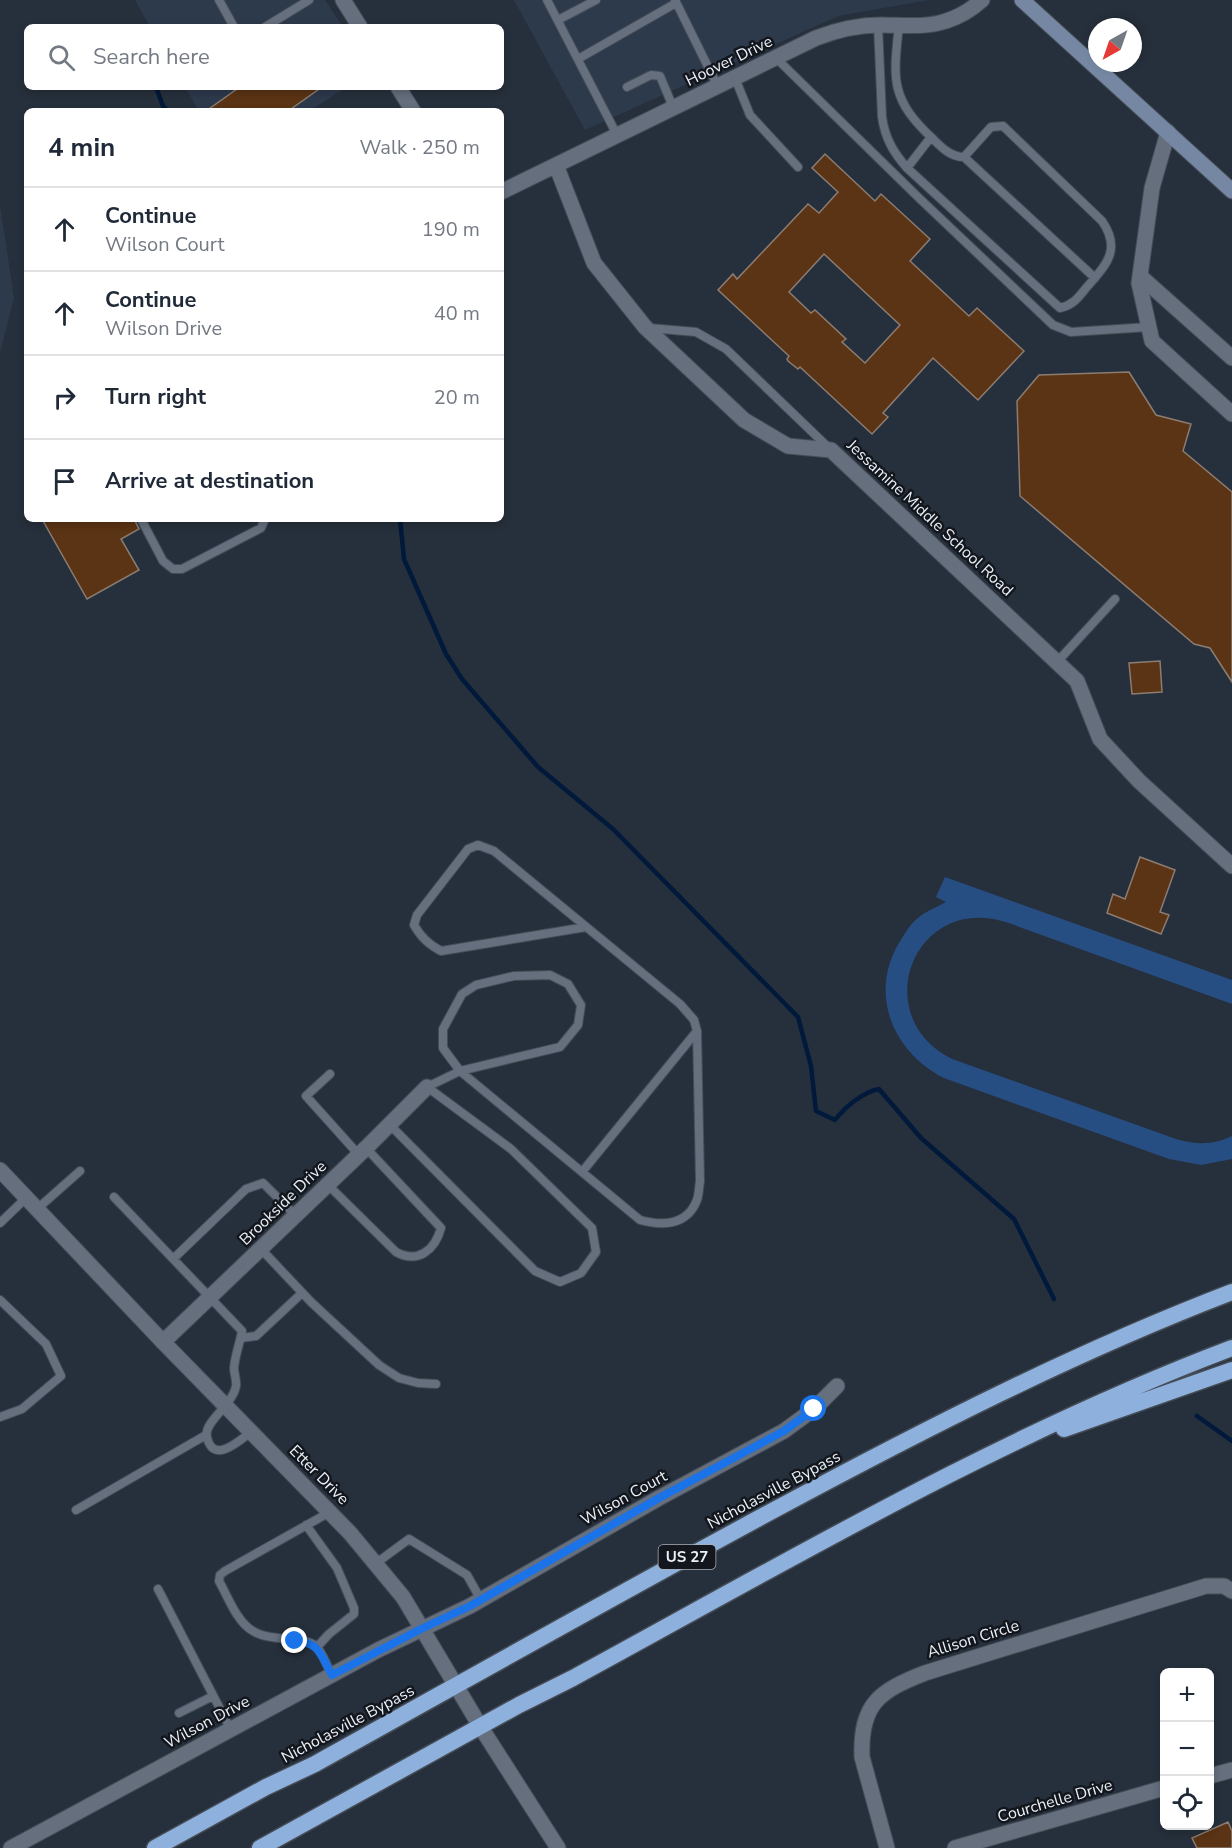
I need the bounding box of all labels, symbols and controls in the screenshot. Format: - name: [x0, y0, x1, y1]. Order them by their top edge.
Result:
- north arrow: [1088, 18, 1142, 72]
- search box: [24, 24, 504, 90]
- street label: Hoover Drive: [682, 30, 776, 92]
- icon: search: [45, 41, 78, 74]
- text: Search here: [93, 42, 210, 72]
- text: 4 min: [48, 130, 115, 165]
- text: Walk · 250 m: [360, 134, 480, 161]
- text: Continue: [105, 201, 196, 231]
- icon: ahead: [48, 213, 81, 246]
- text: 190 m: [422, 216, 480, 243]
- text: Wilson Court: [105, 231, 225, 258]
- text: Continue: [105, 285, 196, 315]
- icon: ahead: [48, 297, 81, 330]
- text: 40 m: [434, 300, 480, 327]
- text: Wilson Drive: [105, 315, 222, 342]
- icon: right: [48, 381, 81, 414]
- text: Turn right: [105, 382, 206, 412]
- text: 20 m: [434, 384, 480, 411]
- street label: Jessamine Middle School Road: [841, 434, 1018, 601]
- icon: arrive: [48, 465, 81, 498]
- text: Arrive at destination: [105, 466, 314, 496]
- street label: Brookside Drive: [235, 1156, 331, 1250]
- route start: [800, 1395, 826, 1421]
- street label: Etter Drive: [284, 1440, 354, 1510]
- street label: Nicholasville Bypass: [704, 1446, 844, 1534]
- street label: Wilson Court: [577, 1465, 671, 1531]
- road number: US 27: [658, 1545, 716, 1569]
- street label: Allison Circle: [924, 1615, 1022, 1663]
- route end: [281, 1627, 307, 1653]
- map controls: [1160, 1668, 1214, 1830]
- button: +: [1160, 1668, 1214, 1722]
- street label: Nicholasville Bypass: [278, 1680, 418, 1768]
- street label: Wilson Drive: [160, 1690, 254, 1754]
- button: −: [1160, 1722, 1214, 1776]
- street label: Courchelle Drive: [995, 1774, 1115, 1828]
- button: locate: [1160, 1776, 1214, 1830]

